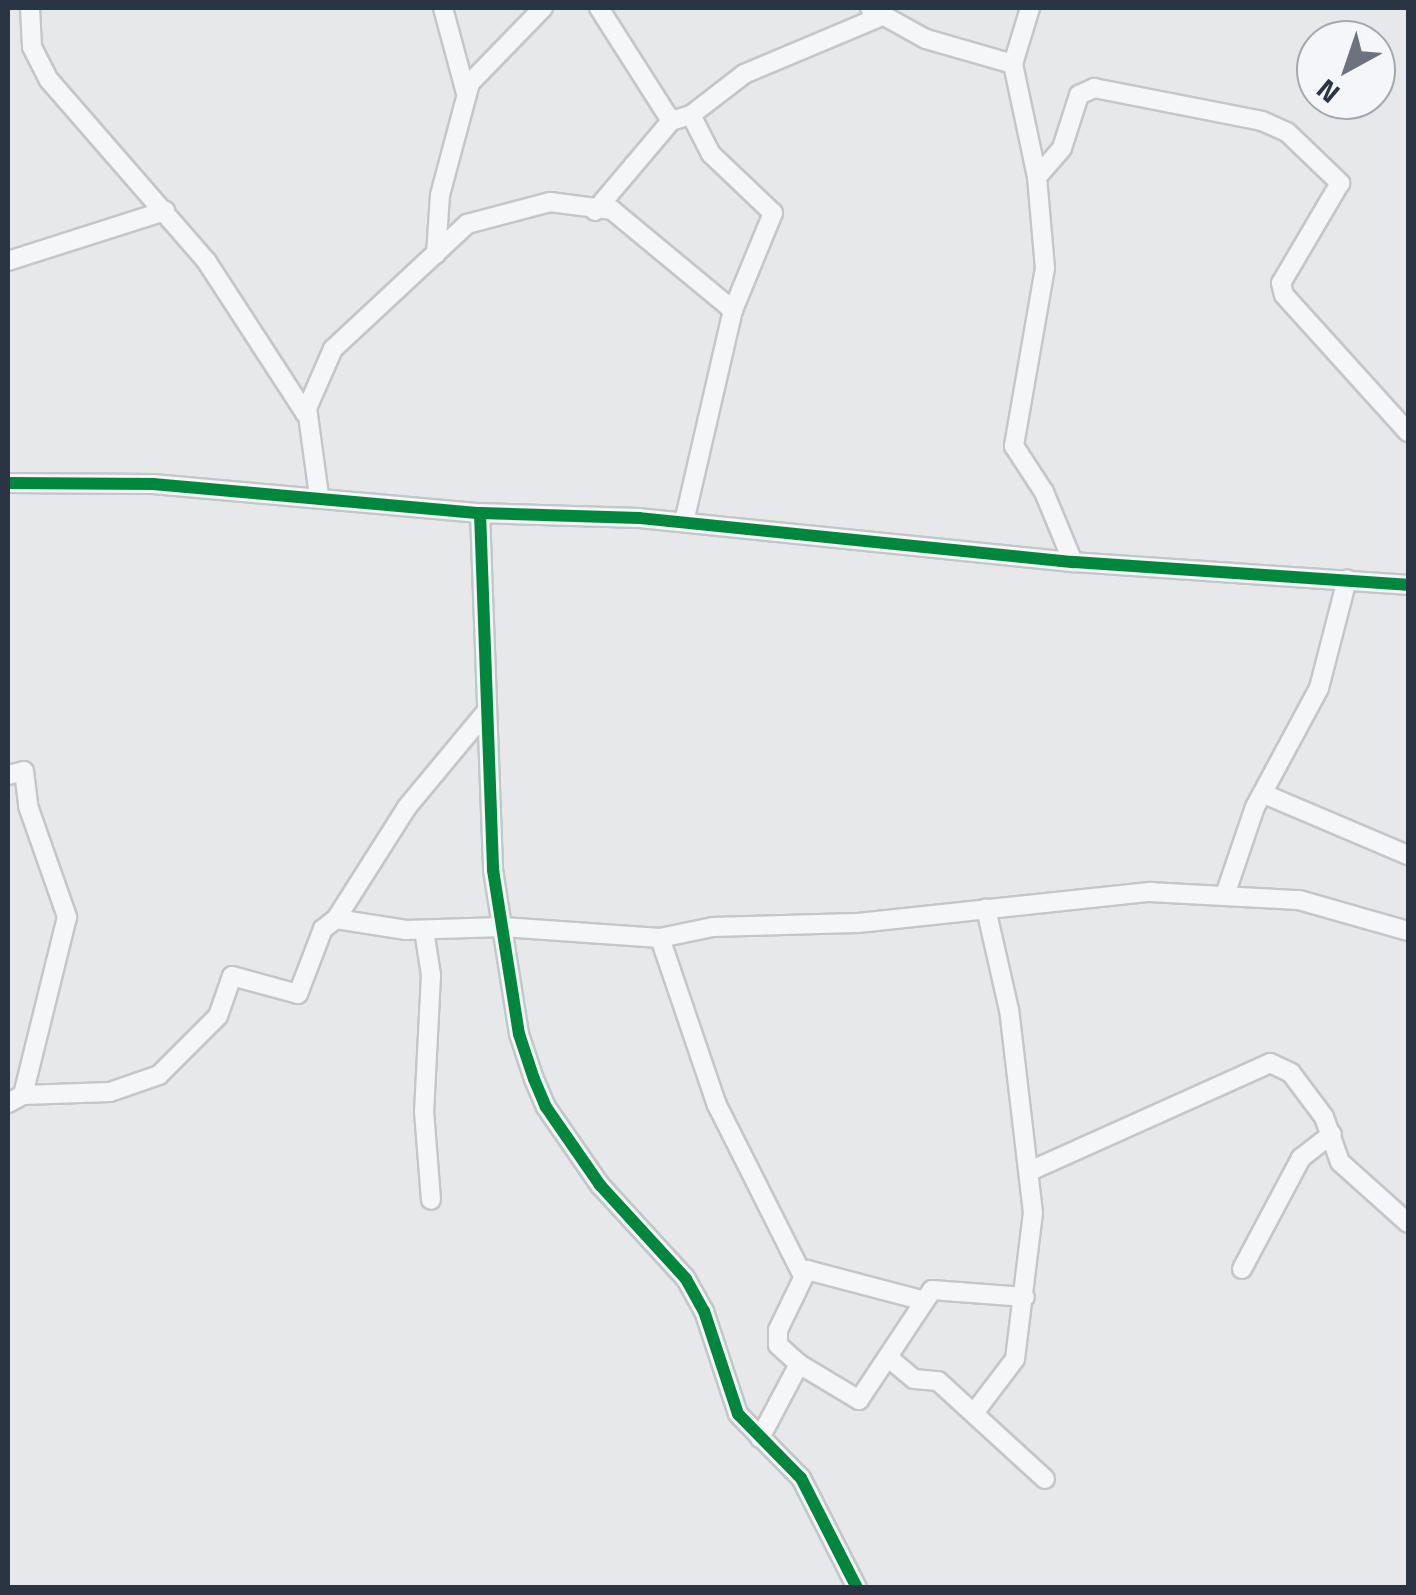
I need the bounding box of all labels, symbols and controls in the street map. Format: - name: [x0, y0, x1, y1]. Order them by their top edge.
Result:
- north arrow: [1296, 20, 1396, 120]
- text: N: [1306, 69, 1349, 115]

